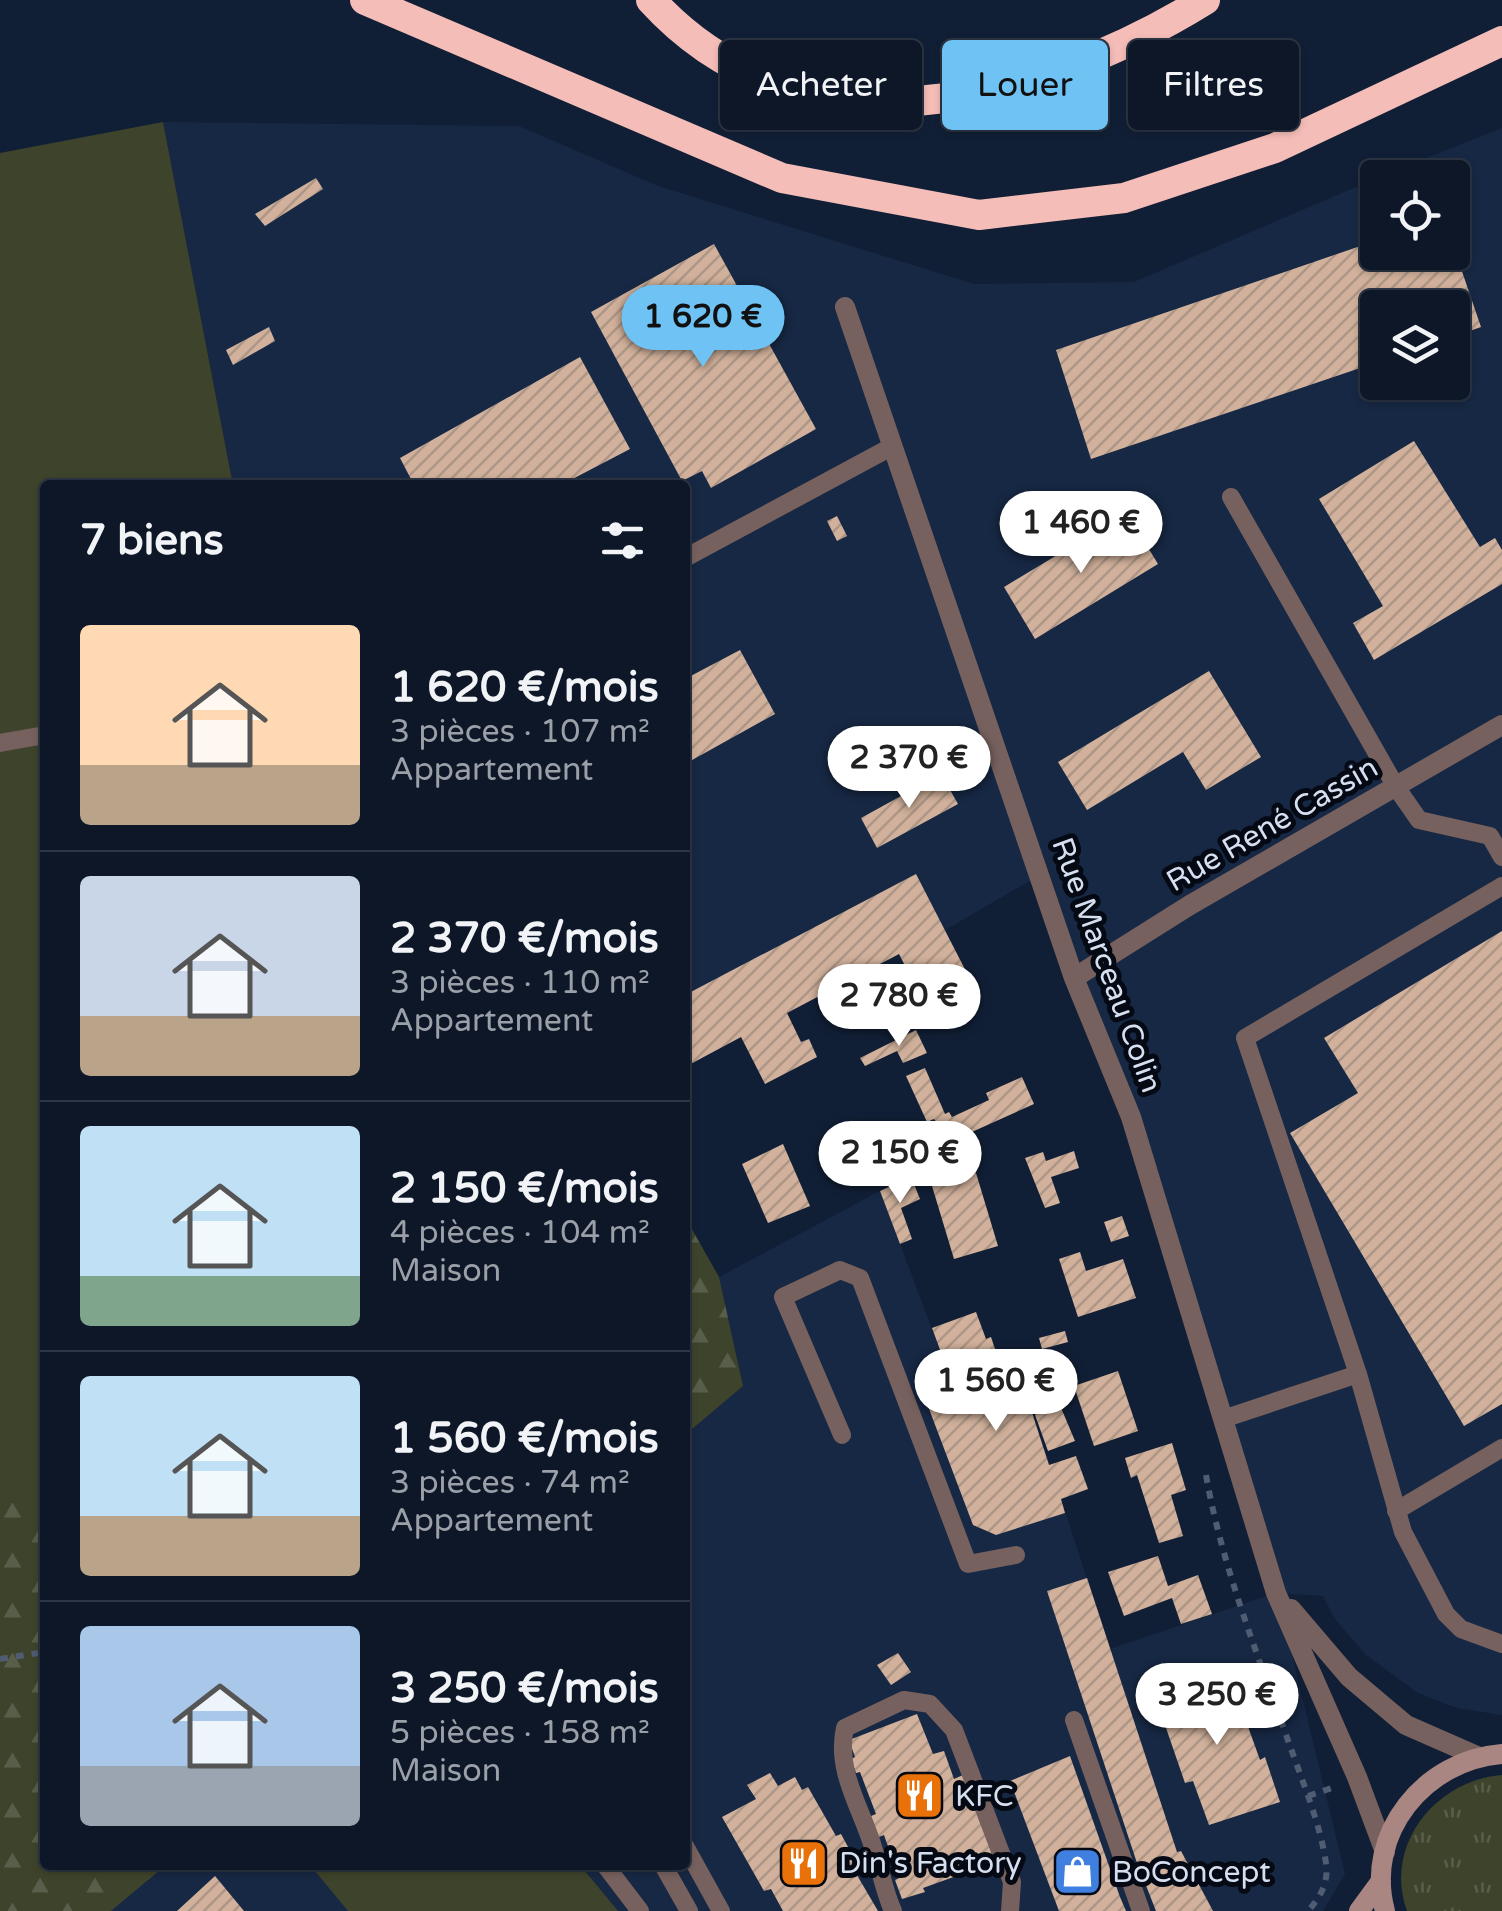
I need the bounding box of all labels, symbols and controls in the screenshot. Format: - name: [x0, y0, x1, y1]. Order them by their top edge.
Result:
- chip: Acheter: [720, 40, 922, 130]
- chip: Louer: [942, 40, 1108, 130]
- chip: Filtres: [1128, 40, 1299, 130]
- map controls: [1360, 160, 1470, 400]
- button: locate: [1360, 160, 1470, 270]
- pin: 1 620 €: [611, 285, 795, 370]
- button: layers: [1360, 290, 1470, 400]
- text: 1 620 €: [644, 298, 762, 336]
- pin: 1 460 €: [989, 491, 1173, 576]
- text: 1 460 €: [1022, 504, 1140, 542]
- icon: filters: [595, 513, 650, 568]
- text: 7 biens: [80, 515, 224, 566]
- text: 1 620 €/mois: [390, 662, 659, 713]
- icon: home: [160, 665, 280, 785]
- text: 3 pièces · 107 m²: [390, 713, 650, 751]
- pin: 2 370 €: [817, 726, 1001, 811]
- text: 2 370 €: [850, 739, 968, 777]
- street label: Rue René Cassin: [1160, 749, 1385, 900]
- text: Appartement: [390, 751, 593, 789]
- street label: Rue Marceau Colin: [1043, 833, 1170, 1098]
- text: 2 370 €/mois: [390, 913, 659, 964]
- icon: home: [160, 916, 280, 1036]
- text: 3 pièces · 110 m²: [390, 964, 650, 1002]
- pin: 2 780 €: [807, 964, 991, 1049]
- text: 2 780 €: [840, 977, 958, 1015]
- text: Appartement: [390, 1002, 593, 1040]
- pin: 2 150 €: [808, 1121, 992, 1206]
- text: 2 150 €: [841, 1134, 959, 1172]
- text: 2 150 €/mois: [390, 1163, 659, 1214]
- icon: home: [160, 1166, 280, 1286]
- text: 4 pièces · 104 m²: [390, 1214, 650, 1252]
- text: Maison: [390, 1252, 501, 1290]
- pin: 1 560 €: [904, 1349, 1088, 1434]
- text: 1 560 €: [937, 1362, 1055, 1400]
- text: 1 560 €/mois: [390, 1413, 659, 1464]
- icon: home: [160, 1416, 280, 1536]
- text: 3 pièces · 74 m²: [390, 1464, 630, 1502]
- text: Appartement: [390, 1502, 593, 1540]
- text: 3 250 €/mois: [390, 1663, 659, 1714]
- pin: 3 250 €: [1125, 1663, 1309, 1748]
- icon: home: [160, 1666, 280, 1786]
- text: 3 250 €: [1158, 1676, 1276, 1714]
- text: 5 pièces · 158 m²: [390, 1714, 650, 1752]
- text: Maison: [390, 1752, 501, 1790]
- restaurant icon: KFC: [894, 1770, 946, 1822]
- place label: KFC: [955, 1778, 1014, 1815]
- restaurant icon: Din's Factory: [778, 1837, 830, 1889]
- place label: Din's Factory: [839, 1845, 1022, 1882]
- shop icon: BoConcept: [1051, 1846, 1103, 1898]
- place label: BoConcept: [1112, 1854, 1271, 1891]

